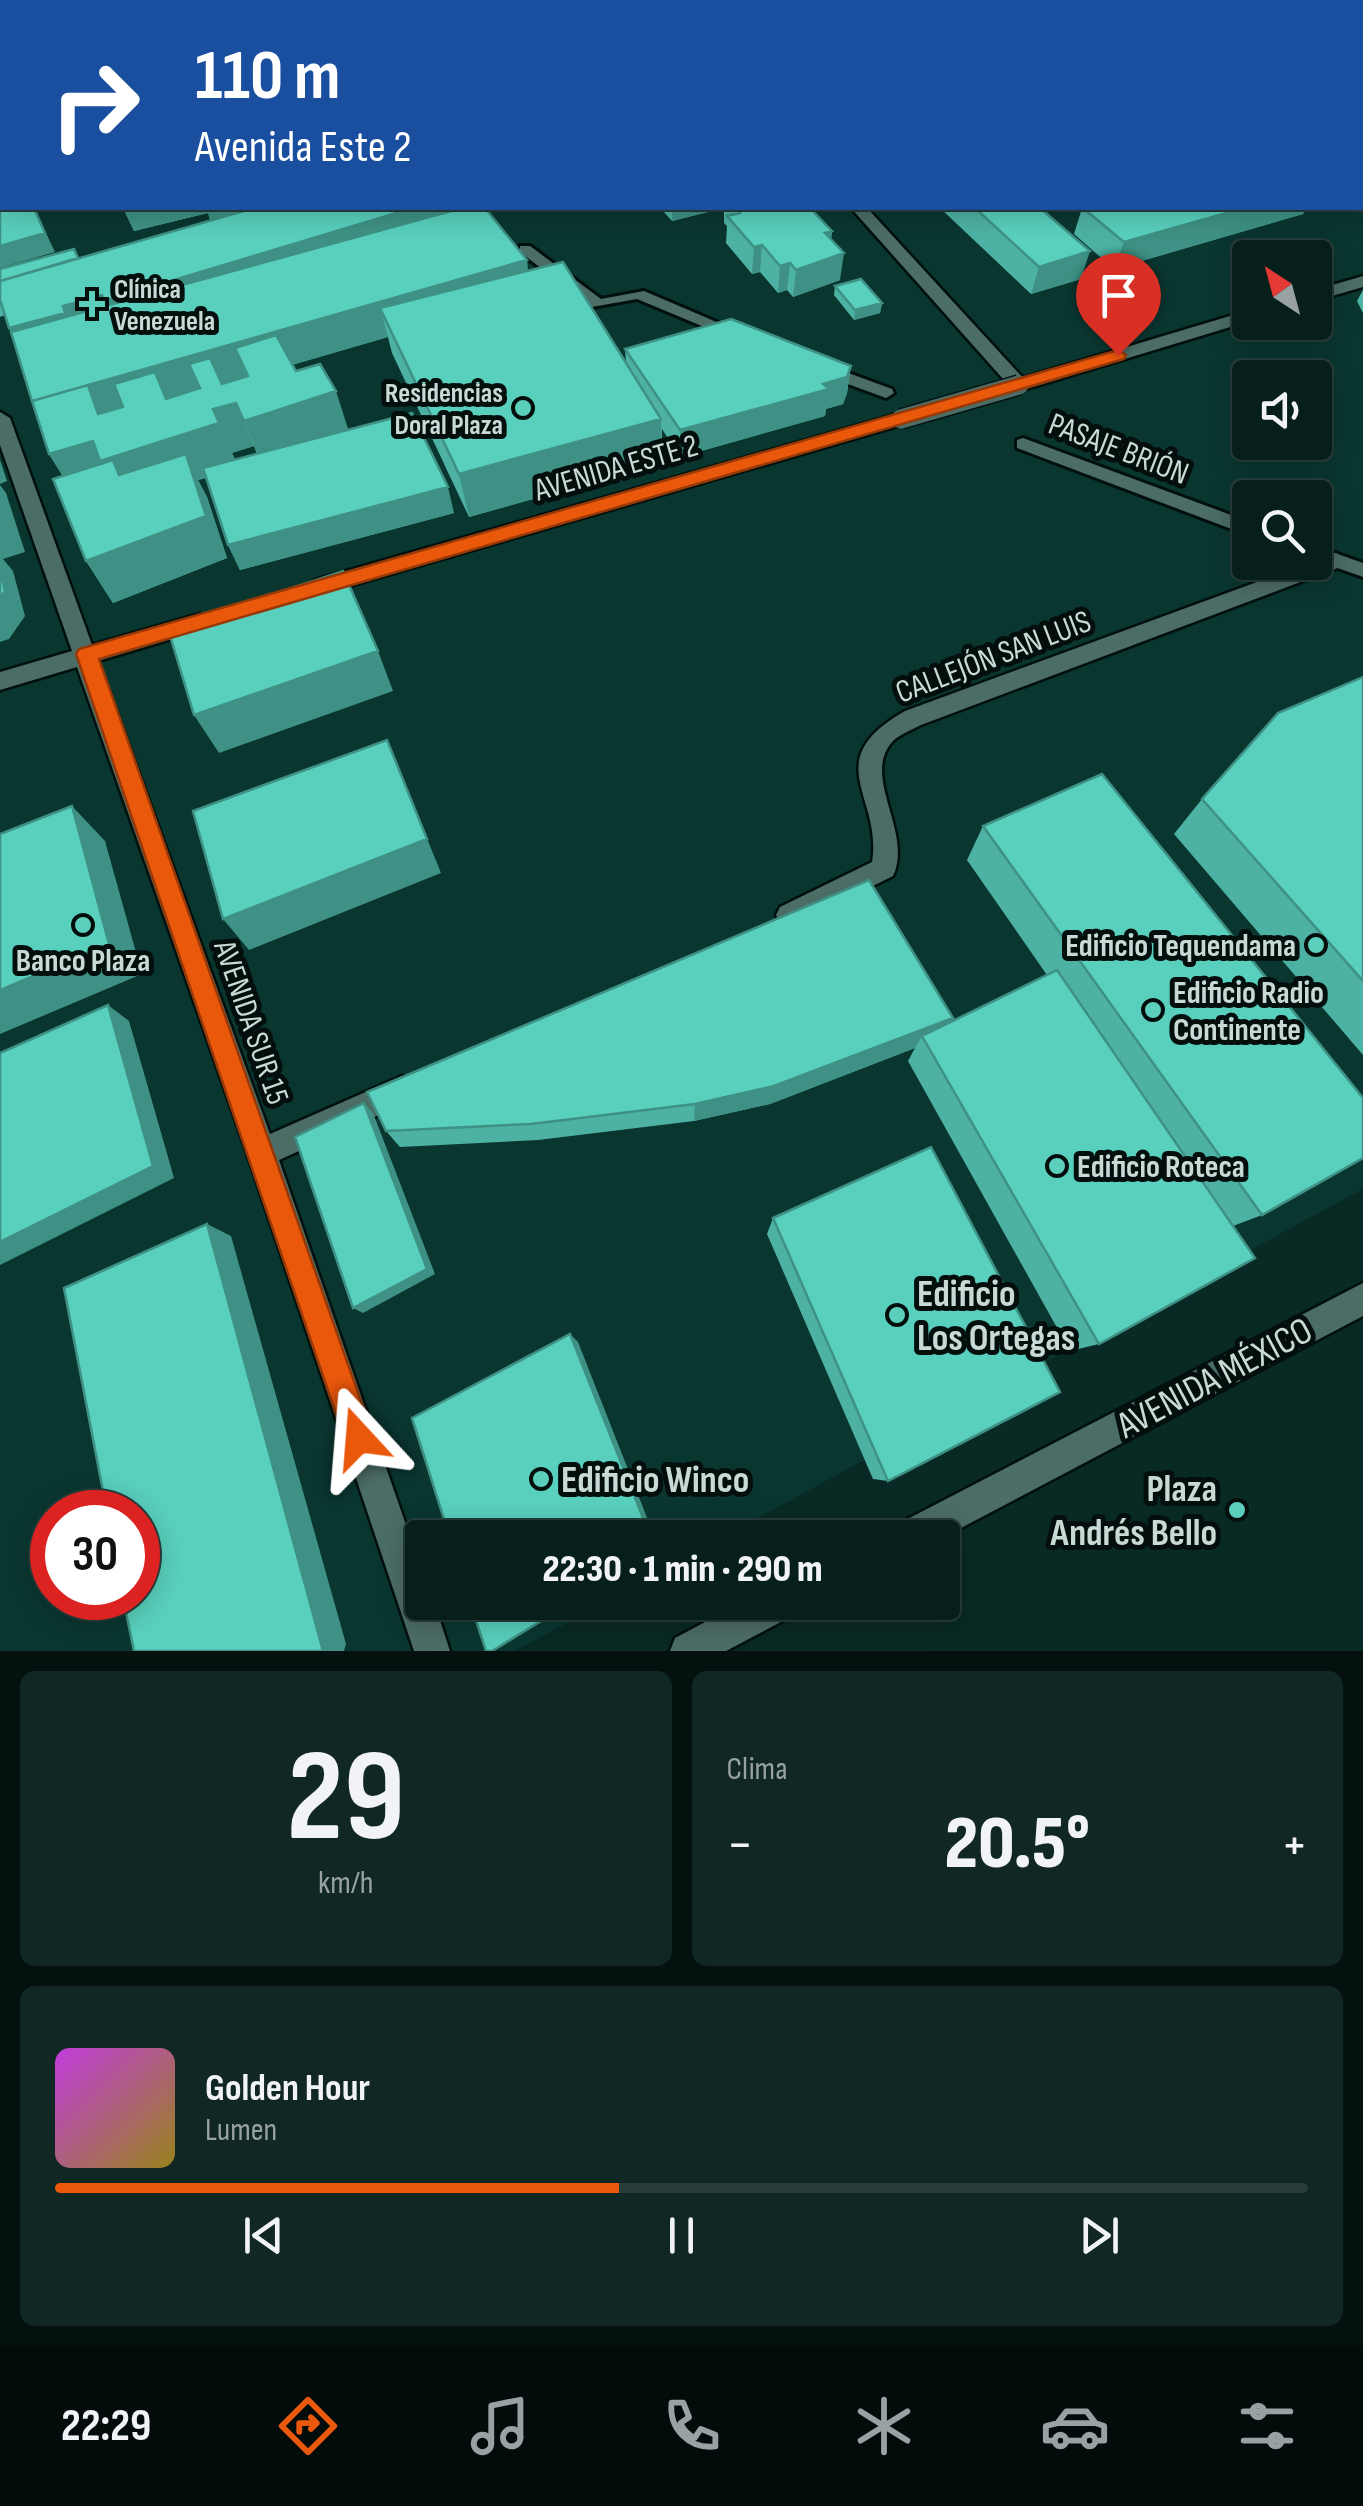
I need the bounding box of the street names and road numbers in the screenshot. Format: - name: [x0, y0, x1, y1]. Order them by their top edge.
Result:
- street label: PASAJE BRIÓN: [1043, 405, 1194, 494]
- street label: AVENIDA ESTE 2: [529, 426, 703, 511]
- street label: CALLEJÓN SAN LUIS: [890, 602, 1097, 713]
- street label: AVENIDA SUR 15: [204, 934, 297, 1110]
- street label: AVENIDA MÉXICO: [1109, 1308, 1320, 1449]

